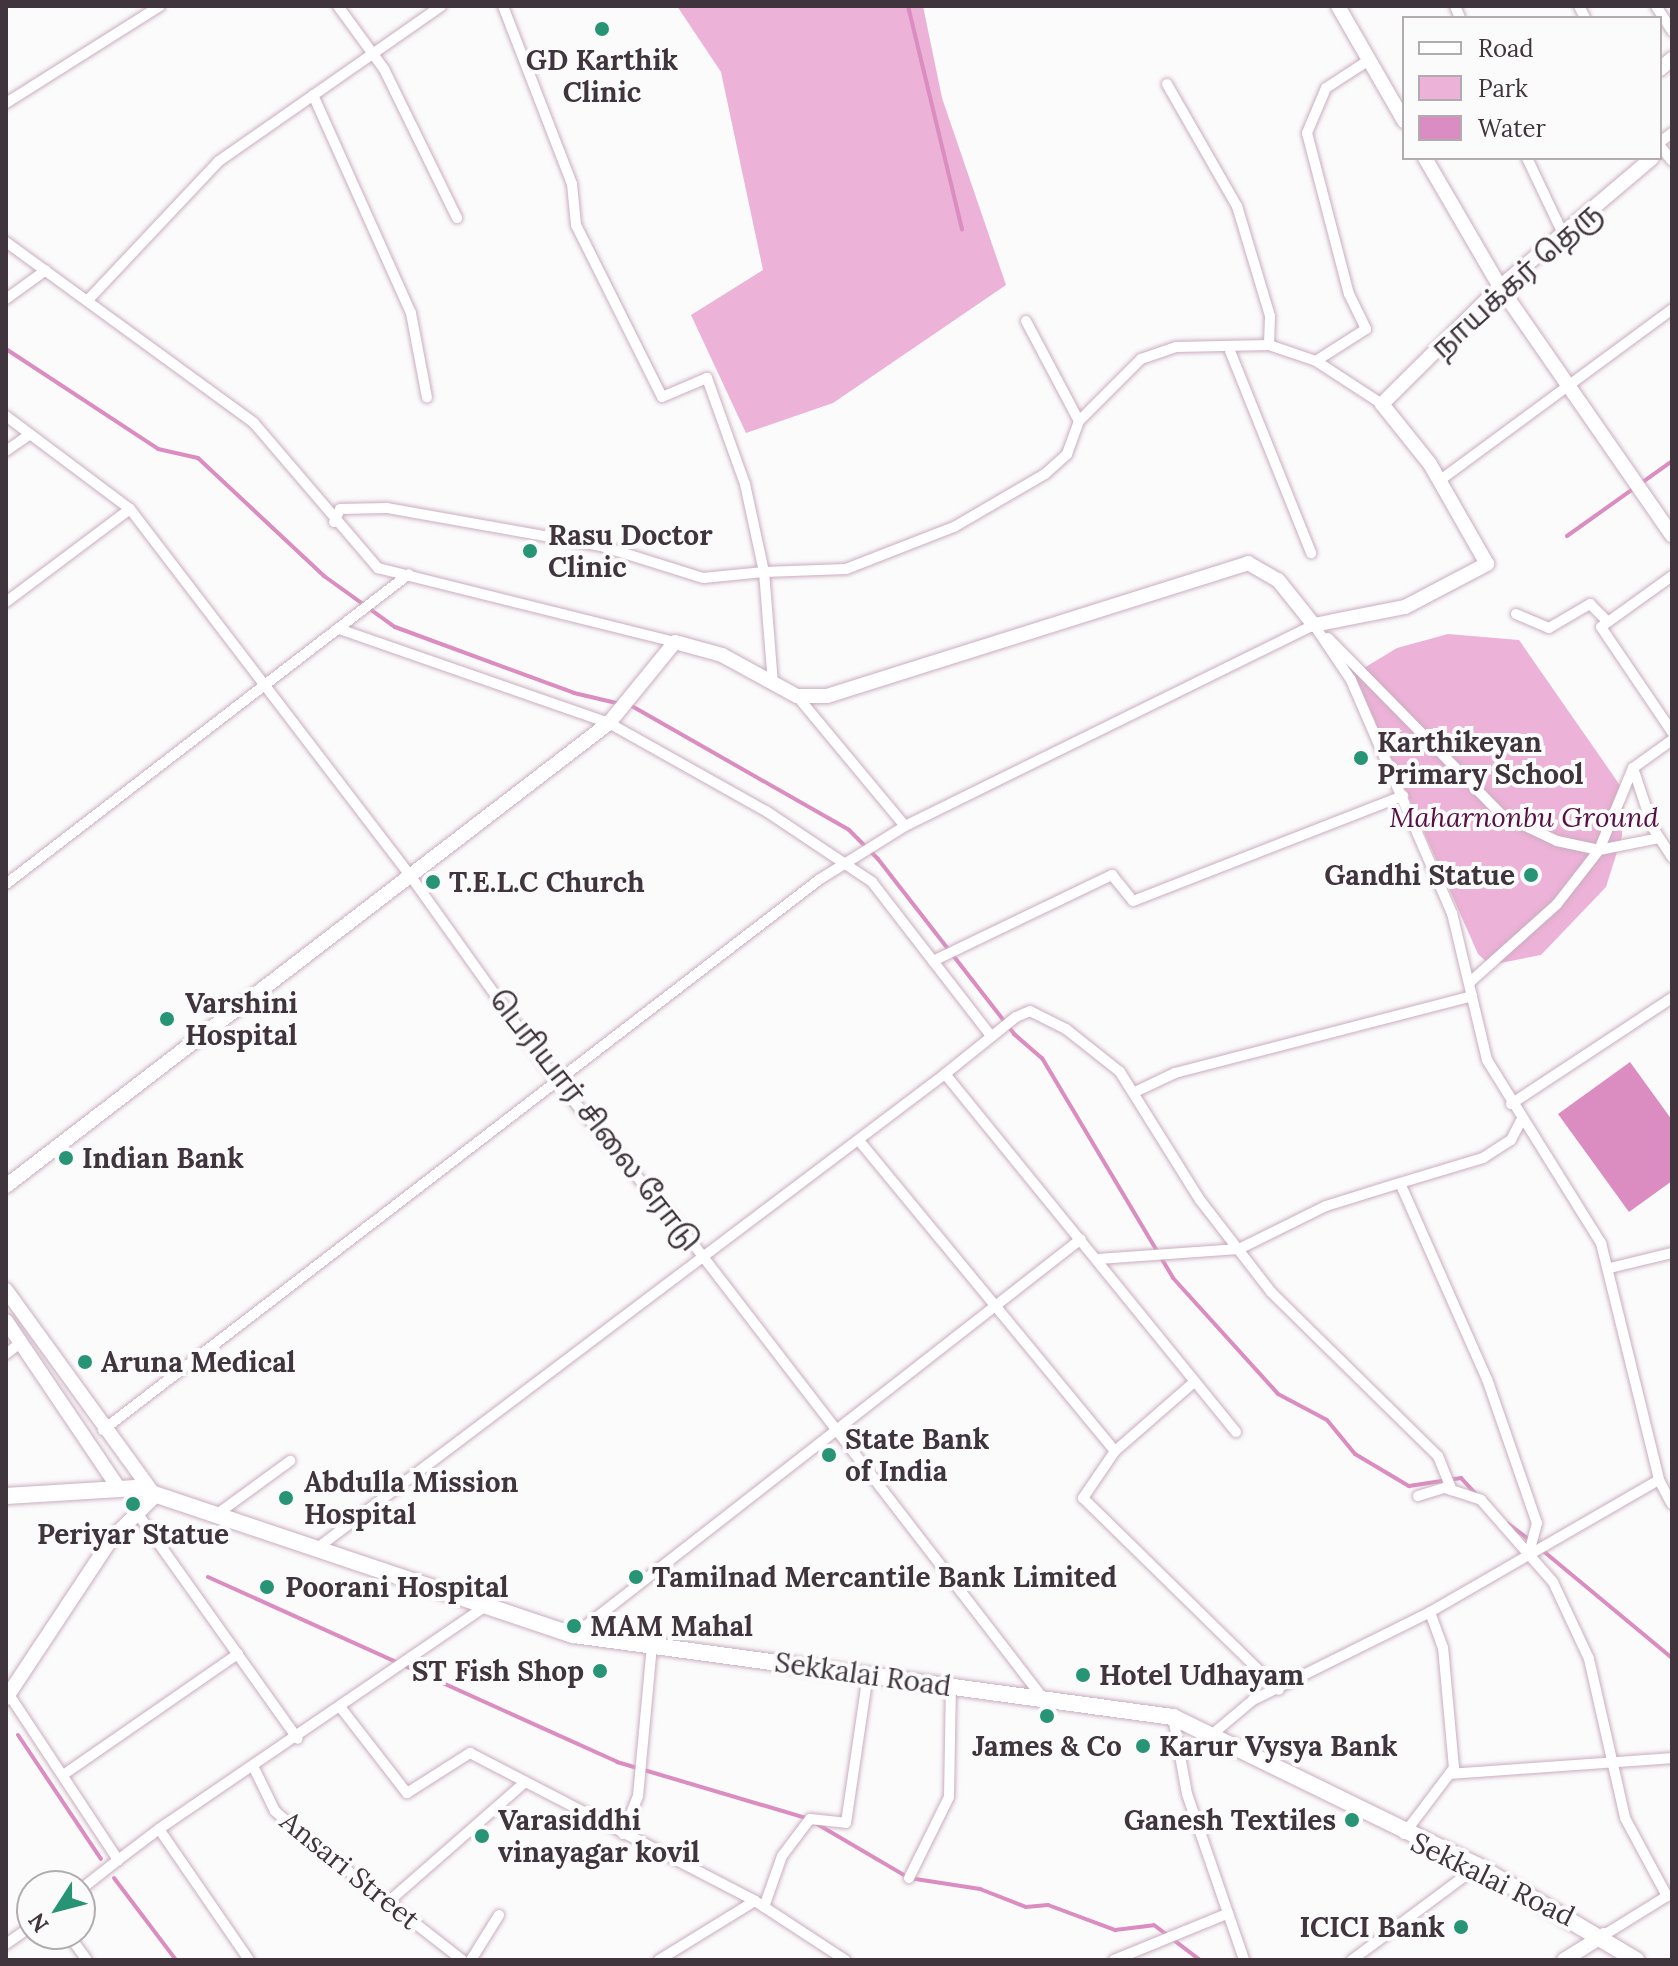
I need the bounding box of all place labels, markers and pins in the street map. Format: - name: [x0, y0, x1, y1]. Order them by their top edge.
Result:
- marker: GD Karthik Clinic: [591, 18, 613, 40]
- place label: GD Karthik Clinic: [526, 43, 678, 109]
- place label: Rasu Doctor Clinic: [548, 518, 713, 584]
- marker: Rasu Doctor Clinic: [519, 540, 541, 562]
- place label: Karthikeyan Primary School: [1377, 725, 1583, 791]
- marker: Karthikeyan Primary School: [1352, 749, 1370, 767]
- place label: Gandhi Statue: [1324, 858, 1515, 892]
- place label: T.E.L.C Church: [449, 865, 645, 899]
- marker: Gandhi Statue: [1522, 866, 1540, 884]
- marker: T.E.L.C Church: [424, 873, 442, 891]
- place label: Varshini Hospital: [185, 986, 298, 1052]
- marker: Varshini Hospital: [156, 1008, 178, 1030]
- place label: Indian Bank: [82, 1141, 244, 1175]
- marker: Indian Bank: [57, 1149, 75, 1167]
- place label: Aruna Medical: [101, 1345, 296, 1379]
- marker: Aruna Medical: [76, 1353, 94, 1371]
- place label: State Bank of India: [845, 1422, 989, 1488]
- marker: State Bank of India: [820, 1446, 838, 1464]
- place label: Abdulla Mission Hospital: [304, 1465, 518, 1531]
- marker: Abdulla Mission Hospital: [275, 1487, 297, 1509]
- marker: Periyar Statue: [124, 1495, 142, 1513]
- place label: Periyar Statue: [37, 1517, 229, 1551]
- place label: Tamilnad Mercantile Bank Limited: [652, 1560, 1117, 1594]
- marker: Tamilnad Mercantile Bank Limited: [627, 1568, 645, 1586]
- place label: Poorani Hospital: [285, 1570, 509, 1604]
- marker: Poorani Hospital: [256, 1576, 278, 1598]
- place label: MAM Mahal: [590, 1609, 753, 1643]
- marker: MAM Mahal: [565, 1617, 583, 1635]
- place label: ST Fish Shop: [412, 1654, 584, 1688]
- place label: Hotel Udhayam: [1099, 1658, 1304, 1692]
- marker: ST Fish Shop: [591, 1662, 609, 1680]
- marker: Hotel Udhayam: [1074, 1666, 1092, 1684]
- marker: James & Co: [1038, 1707, 1056, 1725]
- place label: James & Co: [972, 1729, 1122, 1763]
- place label: Karur Vysya Bank: [1159, 1729, 1398, 1763]
- marker: Karur Vysya Bank: [1134, 1737, 1152, 1755]
- place label: Varasiddhi vinayagar kovil: [498, 1803, 700, 1869]
- place label: Ganesh Textiles: [1124, 1803, 1336, 1837]
- marker: Ganesh Textiles: [1343, 1811, 1361, 1829]
- marker: Varasiddhi vinayagar kovil: [473, 1827, 491, 1845]
- place label: ICICI Bank: [1300, 1910, 1445, 1944]
- marker: ICICI Bank: [1452, 1918, 1470, 1936]

